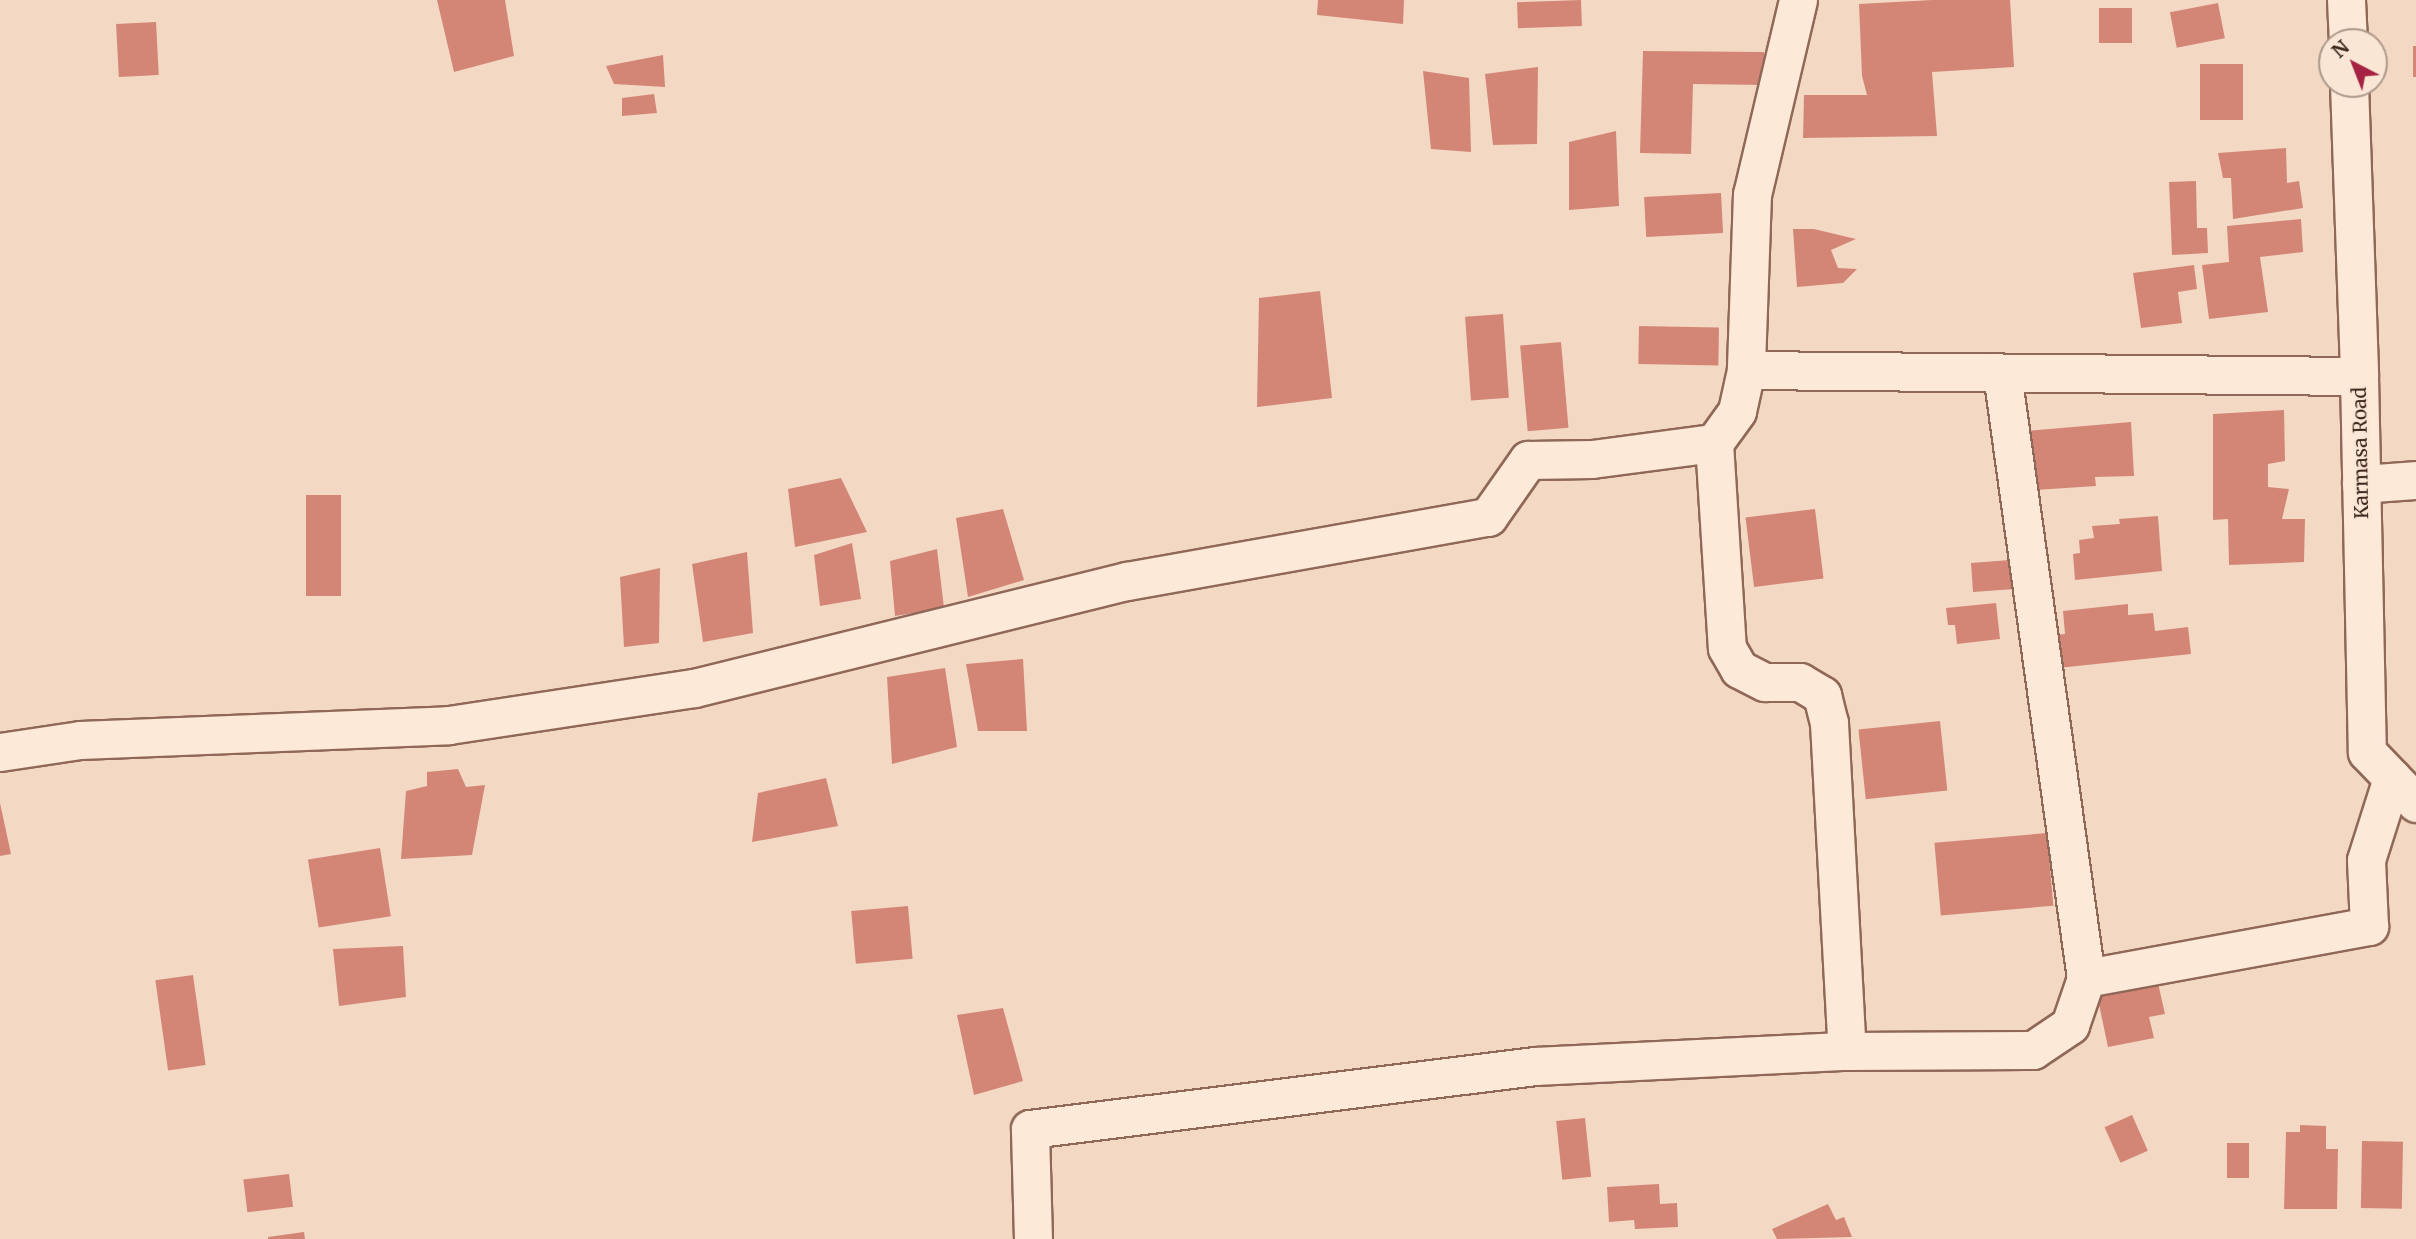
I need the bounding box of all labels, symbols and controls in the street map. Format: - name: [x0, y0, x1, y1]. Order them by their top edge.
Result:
- north arrow: [2318, 28, 2388, 98]
- text: N: [2327, 35, 2354, 63]
- street label: Karmasa Road: [2348, 387, 2374, 519]

